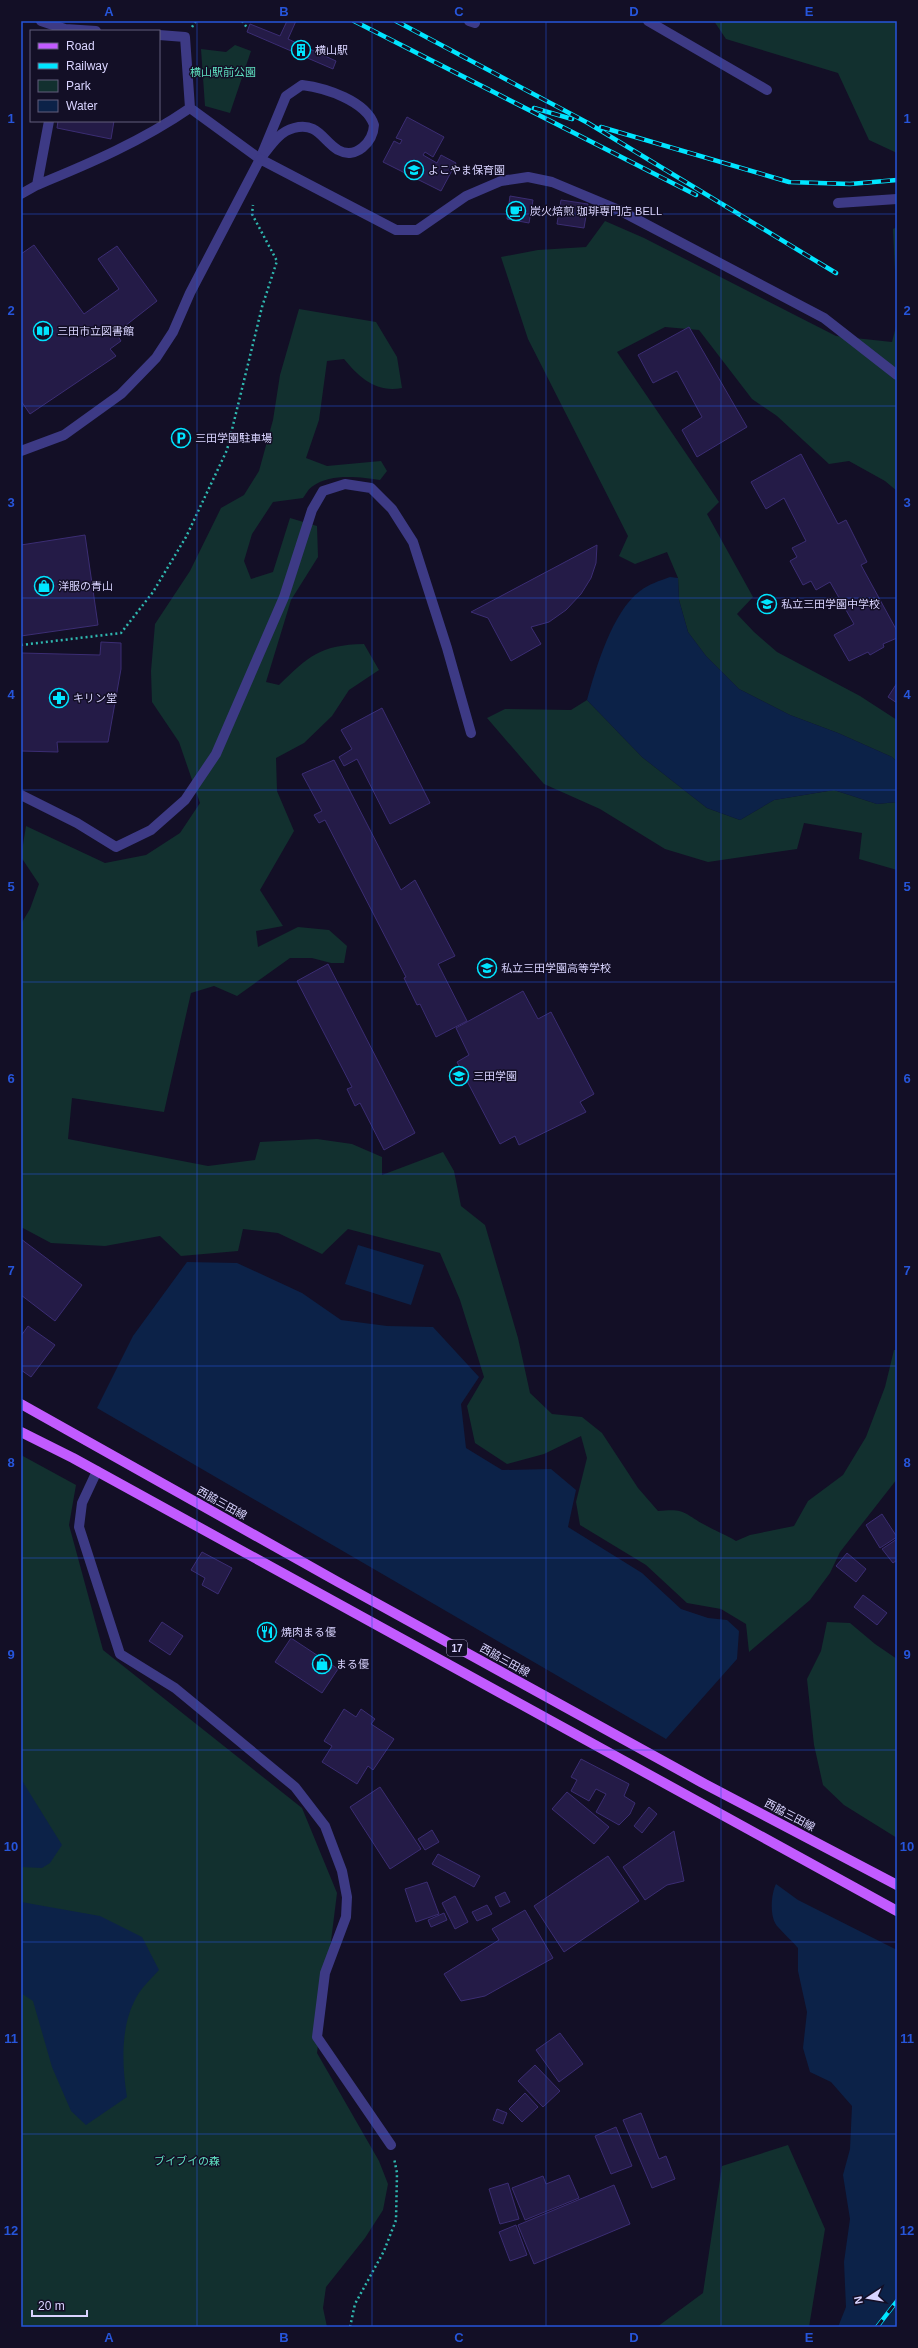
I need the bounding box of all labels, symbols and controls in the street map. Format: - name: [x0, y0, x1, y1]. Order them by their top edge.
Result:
- text: A: [104, 4, 114, 19]
- text: B: [279, 4, 289, 19]
- text: C: [454, 4, 464, 19]
- text: D: [629, 4, 639, 19]
- text: E: [805, 4, 814, 19]
- legend: [30, 30, 160, 122]
- text: Road: [66, 39, 95, 53]
- building icon: 横山駅: [290, 39, 312, 61]
- place label: 横山駅: [315, 44, 348, 56]
- text: Railway: [66, 59, 108, 73]
- park label: 横山駅前公園: [190, 66, 256, 78]
- text: Park: [66, 79, 92, 93]
- text: Water: [66, 99, 98, 113]
- text: 1: [7, 111, 15, 126]
- text: 1: [903, 111, 911, 126]
- school or university icon: よこやま保育園: [403, 159, 425, 181]
- place label: よこやま保育園: [428, 164, 505, 176]
- cafe icon: 炭火焙煎 珈琲専門店 BELL: [505, 200, 527, 222]
- place label: 炭火焙煎 珈琲専門店 BELL: [530, 205, 662, 217]
- text: 2: [7, 303, 15, 318]
- text: 2: [903, 303, 911, 318]
- library icon: 三田市立図書館: [32, 320, 54, 342]
- place label: 三田市立図書館: [57, 325, 134, 337]
- parking icon: 三田学園駐車場: [170, 427, 192, 449]
- place label: 三田学園駐車場: [195, 432, 272, 444]
- text: 3: [7, 495, 15, 510]
- text: 3: [903, 495, 911, 510]
- shop icon: 洋服の青山: [33, 575, 55, 597]
- place label: 洋服の青山: [58, 580, 113, 592]
- school or university icon: 私立三田学園中学校: [756, 593, 778, 615]
- place label: 私立三田学園中学校: [781, 598, 880, 610]
- text: 4: [7, 687, 15, 702]
- pharmacy icon: キリン堂: [48, 687, 70, 709]
- text: 4: [903, 687, 911, 702]
- place label: キリン堂: [73, 692, 117, 704]
- text: 5: [7, 879, 15, 894]
- text: 5: [903, 879, 911, 894]
- school or university icon: 私立三田学園高等学校: [476, 957, 498, 979]
- place label: 私立三田学園高等学校: [501, 962, 611, 974]
- school or university icon: 三田学園: [448, 1065, 470, 1087]
- place label: 三田学園: [473, 1070, 517, 1082]
- text: 6: [7, 1071, 15, 1086]
- text: 6: [903, 1071, 911, 1086]
- text: 7: [7, 1263, 15, 1278]
- text: 7: [903, 1263, 911, 1278]
- text: 8: [7, 1455, 15, 1470]
- text: 8: [903, 1455, 911, 1470]
- street label: 西脇三田線: [195, 1484, 249, 1522]
- restaurant icon: 焼肉まる優: [256, 1621, 278, 1643]
- place label: 焼肉まる優: [281, 1626, 336, 1638]
- road number: 17: [447, 1640, 467, 1656]
- street label: 西脇三田線: [478, 1641, 532, 1679]
- text: 9: [7, 1647, 15, 1662]
- text: 9: [903, 1647, 911, 1662]
- shop icon: まる優: [311, 1653, 333, 1675]
- place label: まる優: [336, 1658, 369, 1670]
- street label: 西脇三田線: [763, 1797, 817, 1833]
- text: 10: [4, 1839, 18, 1854]
- text: 10: [900, 1839, 914, 1854]
- text: 11: [4, 2031, 18, 2046]
- text: 11: [900, 2031, 914, 2046]
- park label: ブイブイの森: [154, 2155, 220, 2167]
- text: 12: [4, 2223, 18, 2238]
- text: 12: [900, 2223, 914, 2238]
- north arrow: [848, 2278, 888, 2318]
- scale bar: [32, 2292, 87, 2318]
- text: N: [852, 2295, 865, 2305]
- text: 20 m: [38, 2299, 65, 2313]
- text: A: [104, 2330, 114, 2345]
- text: B: [279, 2330, 289, 2345]
- text: C: [454, 2330, 464, 2345]
- text: D: [629, 2330, 639, 2345]
- text: E: [805, 2330, 814, 2345]

